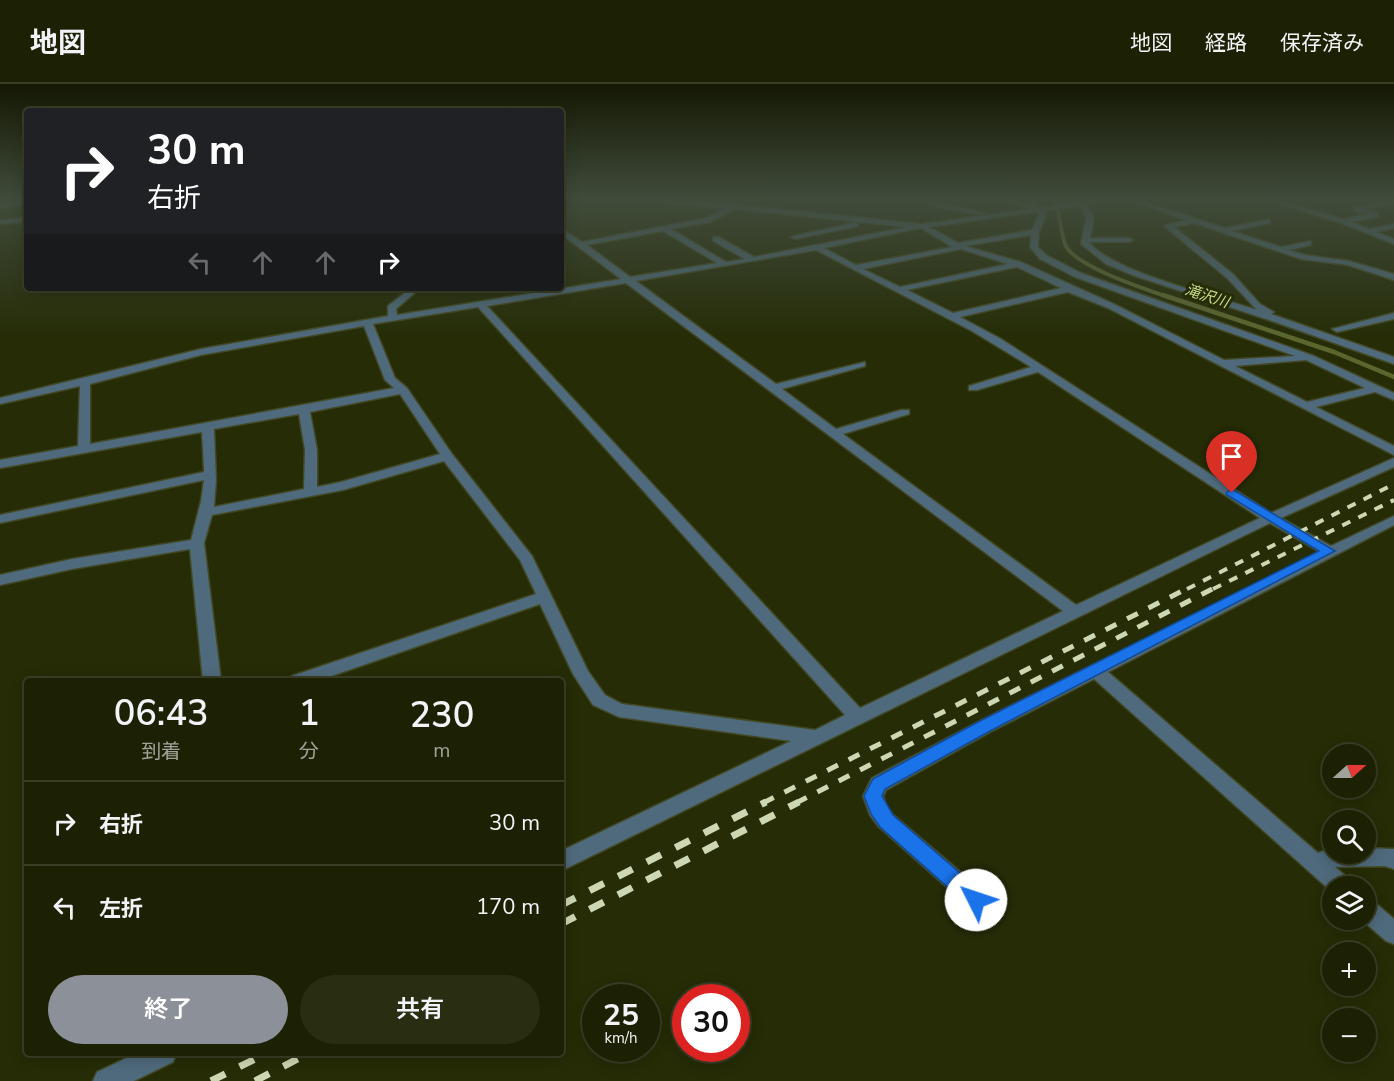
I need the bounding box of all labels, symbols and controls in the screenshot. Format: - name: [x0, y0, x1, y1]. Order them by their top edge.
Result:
- text: 地図: [30, 24, 86, 62]
- text: 地図: [1130, 29, 1172, 57]
- text: 経路: [1205, 29, 1247, 57]
- text: 保存済み: [1280, 29, 1364, 57]
- text: 30 m: [147, 122, 246, 179]
- icon: right: [48, 132, 126, 210]
- text: 右折: [147, 180, 201, 217]
- icon: left: [183, 246, 216, 279]
- icon: ahead: [246, 246, 279, 279]
- icon: ahead: [309, 246, 342, 279]
- icon: right: [372, 246, 405, 279]
- water label: 滝沢川: [1183, 280, 1233, 313]
- pin: [1206, 431, 1257, 493]
- icon: arrive: [1215, 440, 1248, 473]
- text: 06:43: [114, 689, 209, 738]
- text: 1: [298, 689, 320, 738]
- text: 230: [410, 691, 474, 740]
- text: m: [433, 737, 450, 764]
- text: 到着: [141, 738, 181, 765]
- text: 分: [299, 738, 319, 765]
- north arrow: [1322, 744, 1376, 798]
- map controls: [1322, 744, 1376, 1062]
- icon: right: [48, 807, 81, 840]
- text: 30 m: [489, 808, 540, 838]
- text: 右折: [99, 810, 143, 840]
- button: search: [1322, 810, 1376, 864]
- position arrow: [944, 868, 1008, 932]
- button: layers: [1322, 876, 1376, 930]
- icon: left: [48, 891, 81, 924]
- text: 170 m: [476, 892, 540, 922]
- text: 左折: [99, 894, 143, 924]
- button: +: [1322, 942, 1376, 996]
- button: 終了: [48, 975, 288, 1044]
- button: 共有: [300, 975, 540, 1044]
- speed limit sign: 30: [672, 984, 750, 1062]
- text: 25: [603, 995, 639, 1036]
- button: −: [1322, 1008, 1376, 1062]
- text: km/h: [604, 1028, 638, 1048]

